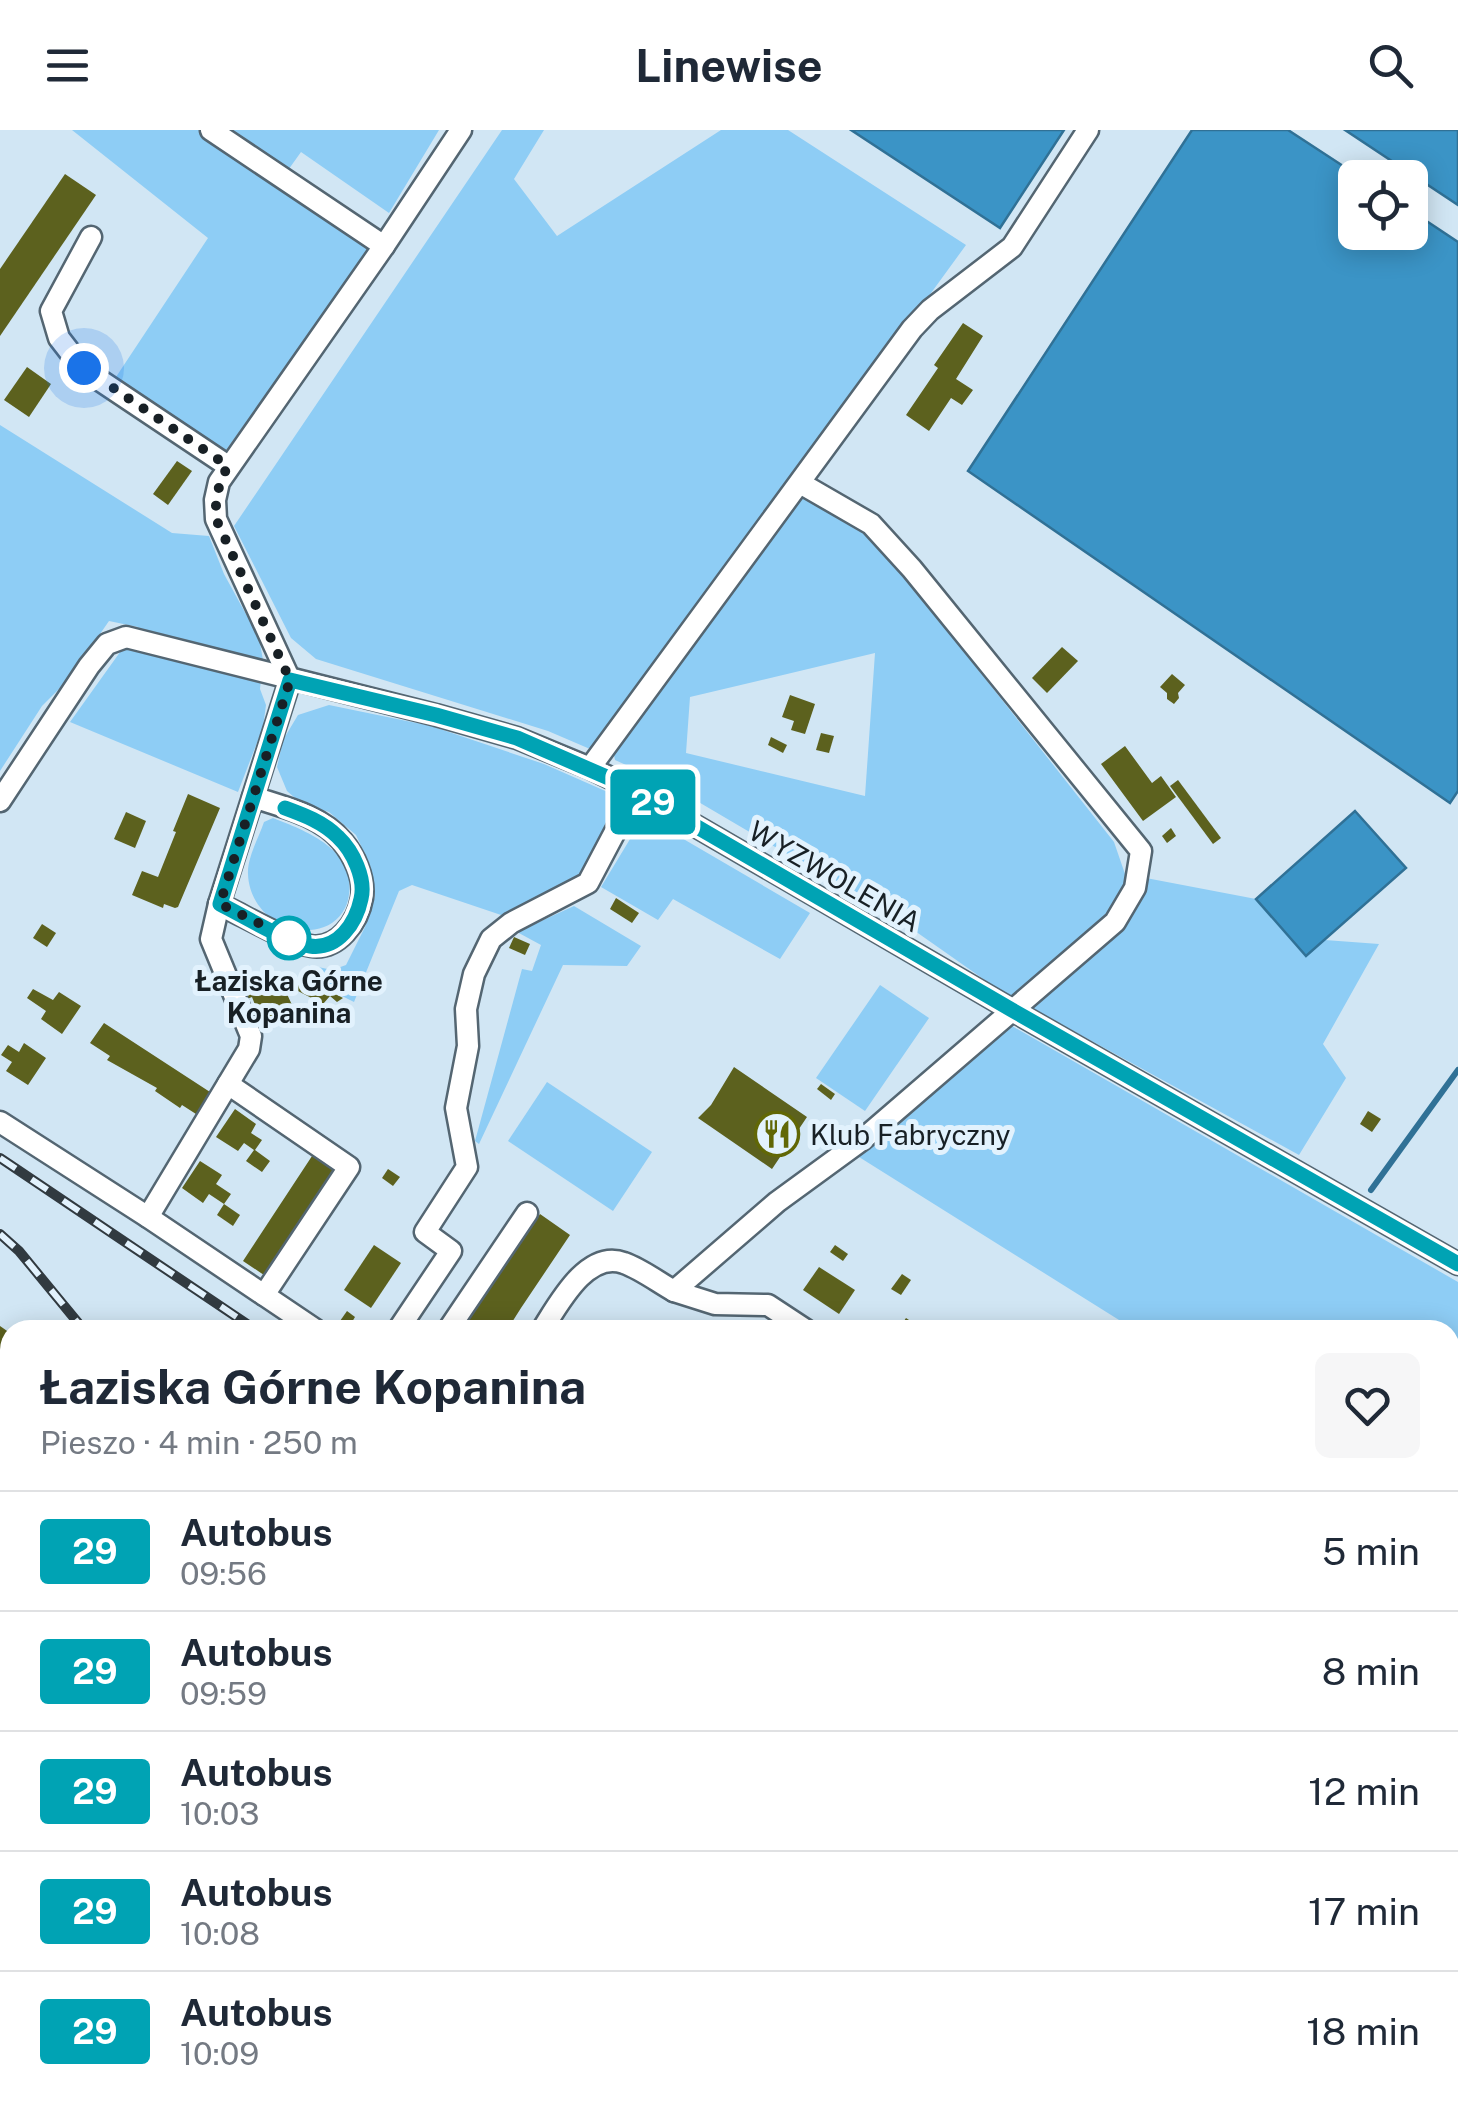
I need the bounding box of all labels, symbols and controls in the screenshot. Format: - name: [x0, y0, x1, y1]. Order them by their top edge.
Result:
- icon: menu: [40, 38, 95, 93]
- icon: search: [1363, 38, 1418, 93]
- text: Linewise: [635, 39, 823, 92]
- map controls: [1338, 160, 1428, 250]
- button: locate: [1338, 160, 1428, 250]
- your location: [59, 343, 109, 393]
- line badge: 29: [608, 770, 698, 834]
- text: 29: [630, 782, 676, 823]
- street label: WYZWOLENIA: [743, 814, 927, 938]
- marker: Łaziska Górne Kopanina: [268, 917, 310, 959]
- place label: Łaziska Górne Kopanina: [195, 964, 383, 1029]
- restaurant icon: Klub Fabryczny: [754, 1111, 800, 1157]
- place label: Klub Fabryczny: [810, 1118, 1010, 1151]
- button: heart: [1315, 1353, 1420, 1458]
- text: Łaziska Górne Kopanina: [40, 1358, 586, 1415]
- text: Pieszo · 4 min · 250 m: [40, 1424, 358, 1461]
- text: Autobus: [180, 1510, 332, 1555]
- text: 5 min: [1322, 1529, 1420, 1574]
- text: 29: [72, 1531, 118, 1572]
- text: 09:56: [180, 1555, 267, 1592]
- text: Autobus: [180, 1630, 332, 1675]
- text: 8 min: [1322, 1649, 1420, 1694]
- text: 29: [72, 1651, 118, 1692]
- text: 09:59: [180, 1675, 267, 1712]
- text: Autobus: [180, 1750, 332, 1795]
- text: 12 min: [1308, 1769, 1420, 1814]
- text: 29: [72, 1771, 118, 1812]
- text: 10:03: [180, 1795, 259, 1832]
- text: Autobus: [180, 1870, 332, 1915]
- text: 17 min: [1308, 1889, 1420, 1934]
- text: 29: [72, 1891, 118, 1932]
- text: 10:08: [180, 1915, 260, 1952]
- text: Autobus: [180, 1990, 332, 2035]
- text: 18 min: [1306, 2009, 1420, 2054]
- text: 29: [72, 2011, 118, 2052]
- text: 10:09: [180, 2035, 259, 2072]

